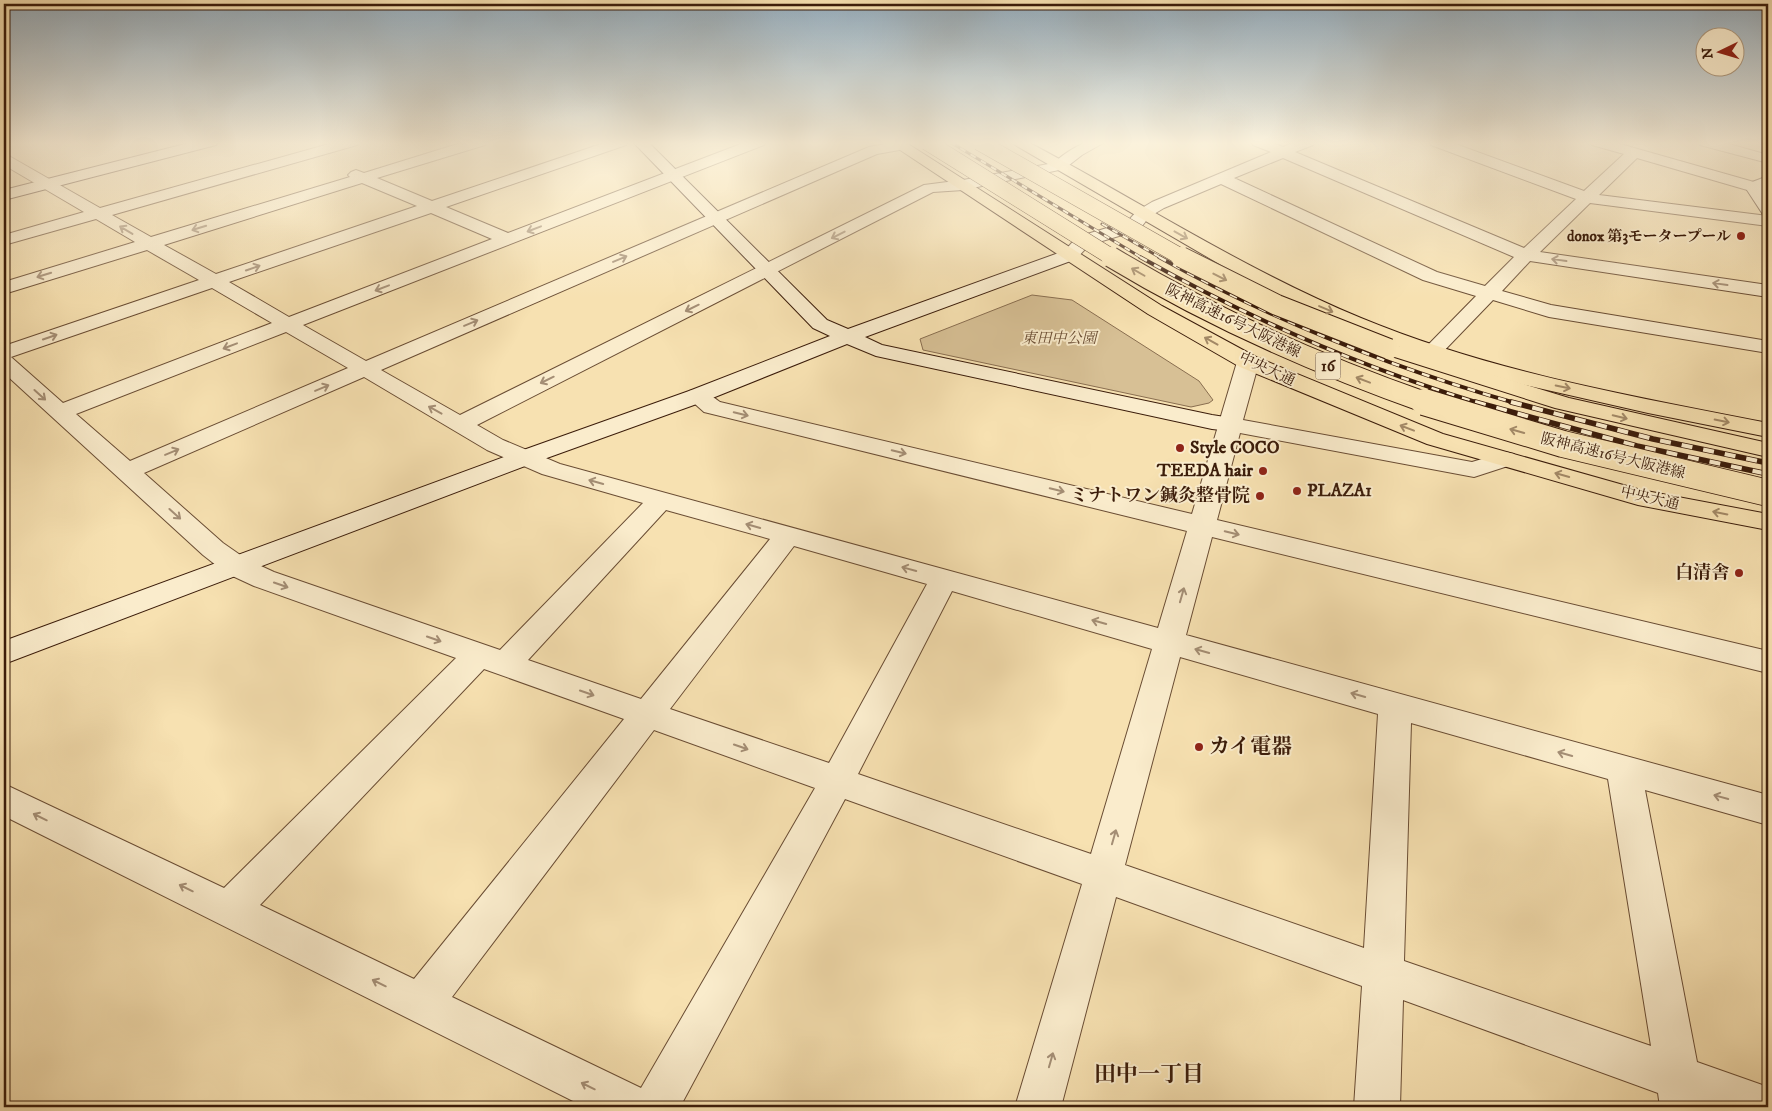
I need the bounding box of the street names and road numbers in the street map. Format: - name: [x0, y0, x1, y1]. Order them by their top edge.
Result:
- street label: 阪神高速16号大阪港線: [1162, 280, 1304, 362]
- street label: 中央大通: [1236, 348, 1298, 390]
- road number: 16: [1316, 352, 1340, 380]
- street label: 阪神高速16号大阪港線: [1539, 429, 1687, 483]
- street label: 中央大通: [1619, 482, 1681, 514]

